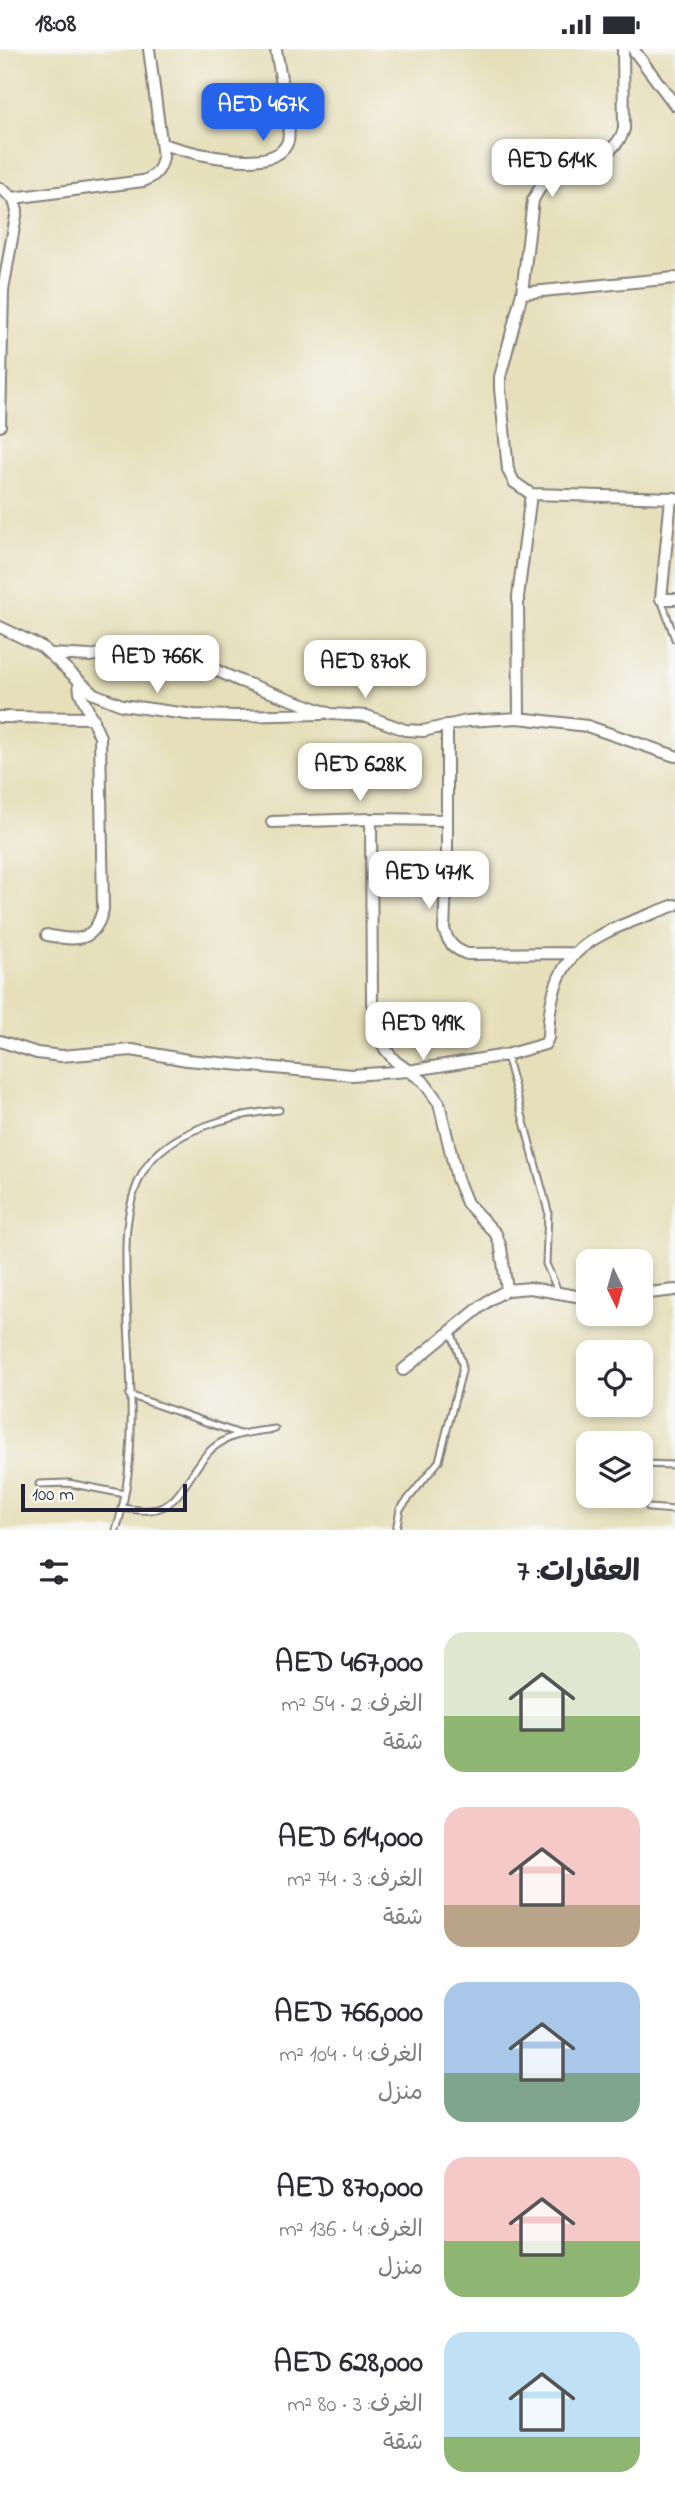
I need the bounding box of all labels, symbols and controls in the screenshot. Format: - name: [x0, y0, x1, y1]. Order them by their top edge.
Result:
- text: 18:08: [35, 6, 76, 44]
- pin: AED 467K: [191, 83, 335, 143]
- text: AED 467K: [218, 89, 308, 122]
- pin: AED 614K: [480, 139, 624, 199]
- text: AED 614K: [508, 145, 596, 178]
- pin: AED 766K: [85, 635, 229, 695]
- text: AED 766K: [111, 641, 203, 674]
- pin: AED 870K: [293, 641, 437, 700]
- text: AED 870K: [320, 646, 410, 679]
- pin: AED 628K: [288, 743, 432, 803]
- text: AED 628K: [314, 749, 406, 782]
- pin: AED 471K: [357, 851, 501, 911]
- text: AED 471K: [385, 857, 473, 890]
- pin: AED 919K: [351, 1003, 495, 1062]
- text: AED 919K: [381, 1008, 465, 1041]
- north arrow: [576, 1249, 653, 1327]
- map controls: [576, 1249, 653, 1508]
- button: locate: [576, 1340, 653, 1417]
- button: layers: [576, 1431, 653, 1508]
- scale bar: [21, 1481, 187, 1513]
- text: 100 m: [32, 1482, 74, 1509]
- text: العقارات: 7: [517, 1551, 640, 1595]
- icon: filters: [35, 1553, 73, 1591]
- text: AED 467,000: [275, 1642, 423, 1686]
- icon: home: [500, 1660, 584, 1744]
- text: الغرف: 2 · 54 m²: [281, 1689, 423, 1722]
- text: شقة: [383, 1727, 423, 1760]
- text: AED 614,000: [278, 1817, 423, 1861]
- icon: home: [500, 1835, 584, 1919]
- text: الغرف: 3 · 74 m²: [287, 1864, 423, 1897]
- text: شقة: [383, 1902, 423, 1935]
- text: AED 766,000: [274, 1992, 423, 2036]
- icon: home: [500, 2010, 584, 2094]
- text: الغرف: 4 · 104 m²: [279, 2039, 423, 2072]
- text: منزل: [378, 2077, 423, 2110]
- text: AED 870,000: [276, 2167, 423, 2211]
- icon: home: [500, 2185, 584, 2269]
- text: الغرف: 4 · 136 m²: [279, 2214, 423, 2247]
- text: منزل: [378, 2252, 423, 2285]
- text: AED 628,000: [273, 2342, 423, 2386]
- icon: home: [500, 2360, 584, 2444]
- text: الغرف: 3 · 80 m²: [287, 2389, 423, 2422]
- text: شقة: [383, 2427, 423, 2460]

